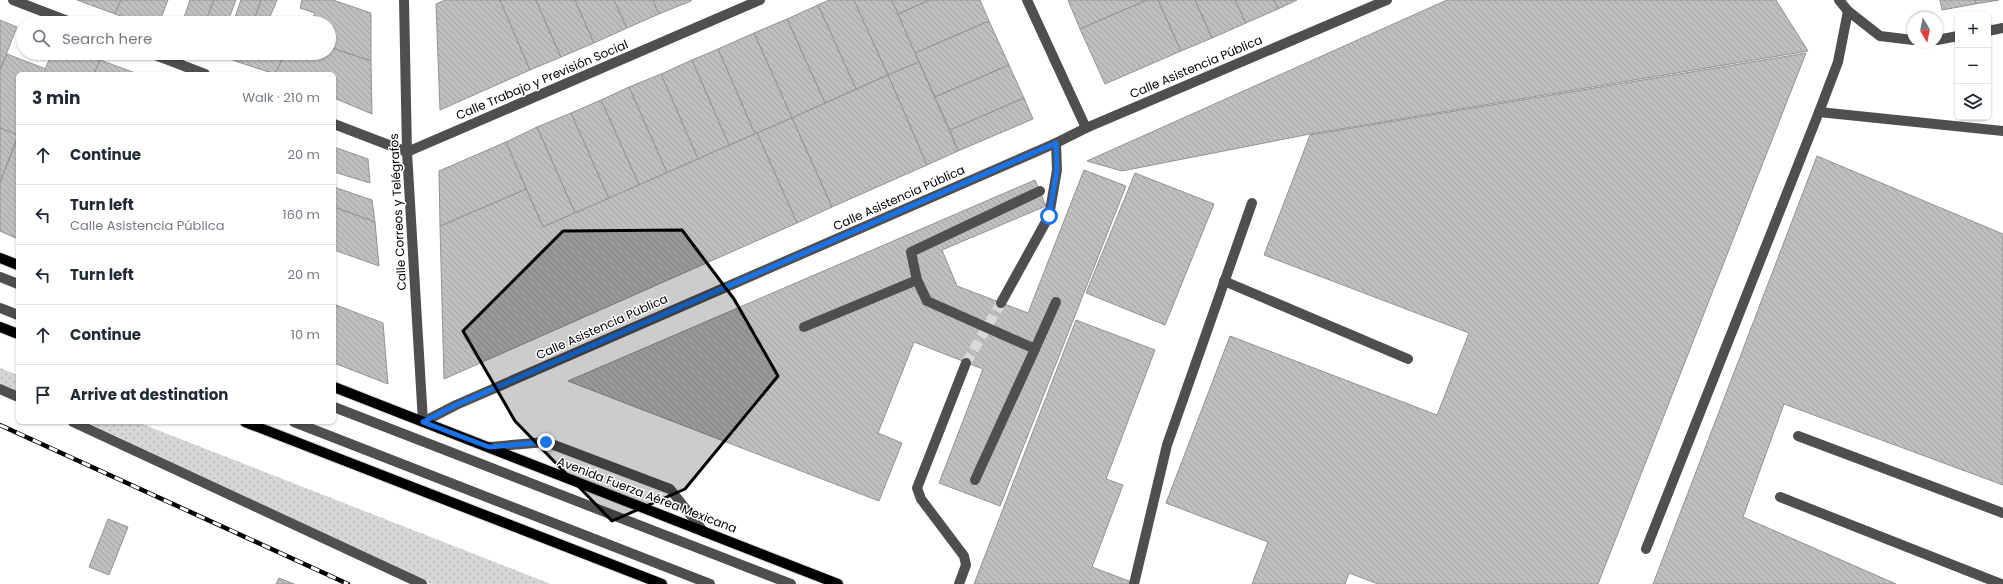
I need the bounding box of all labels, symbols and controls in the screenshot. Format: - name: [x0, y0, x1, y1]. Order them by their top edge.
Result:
- north arrow: [1907, 12, 1943, 48]
- map controls: [1955, 12, 1991, 120]
- button: +: [1955, 12, 1991, 48]
- search box: [16, 16, 336, 60]
- icon: search: [30, 27, 52, 49]
- text: Search here: [62, 28, 152, 49]
- street label: Calle Asistencia Pública: [1127, 31, 1265, 102]
- street label: Calle Trabajo y Previsión Social: [453, 35, 630, 124]
- button: −: [1955, 48, 1991, 84]
- button: layers: [1955, 84, 1991, 120]
- text: 3 min: [32, 86, 80, 110]
- text: Walk · 210 m: [242, 88, 320, 107]
- street label: Calle Correos y Telégrafos: [385, 133, 410, 291]
- icon: ahead: [32, 144, 54, 166]
- text: Continue: [70, 144, 141, 165]
- text: 20 m: [287, 145, 320, 164]
- street label: Calle Asistencia Pública: [830, 161, 967, 234]
- text: Turn left: [70, 194, 134, 215]
- icon: left: [32, 204, 54, 226]
- text: 160 m: [283, 205, 320, 224]
- route start: [1040, 207, 1058, 225]
- text: Calle Asistencia Pública: [70, 216, 224, 235]
- icon: left: [32, 264, 54, 286]
- text: Turn left: [70, 264, 134, 285]
- text: 20 m: [287, 265, 320, 284]
- street label: Calle Asistencia Pública: [533, 290, 670, 363]
- icon: ahead: [32, 324, 54, 346]
- text: Continue: [70, 324, 141, 345]
- text: 10 m: [291, 325, 320, 344]
- icon: arrive: [32, 384, 54, 406]
- text: Arrive at destination: [70, 384, 228, 405]
- route end: [537, 433, 555, 451]
- street label: Avenida Fuerza Aérea Mexicana: [555, 452, 739, 537]

